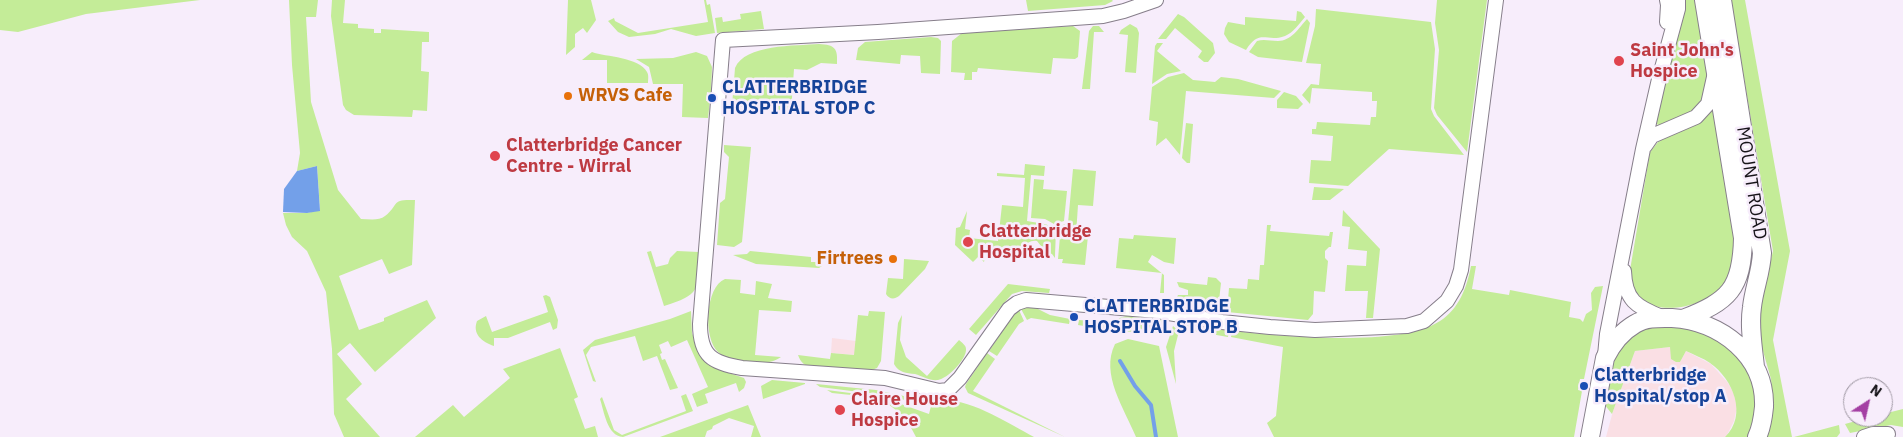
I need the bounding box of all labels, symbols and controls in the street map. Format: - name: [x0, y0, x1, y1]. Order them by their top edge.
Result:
- place label: Saint John's Hospice: [1630, 40, 1734, 82]
- marker: Saint John's Hospice: [1612, 54, 1626, 68]
- place label: CLATTERBRIDGE HOSPITAL STOP C: [722, 77, 876, 120]
- place label: WRVS Cafe: [578, 85, 672, 107]
- marker: WRVS Cafe: [562, 90, 574, 102]
- marker: CLATTERBRIDGE HOSPITAL STOP C: [706, 92, 718, 104]
- street label: MOUNT ROAD: [1731, 125, 1771, 241]
- place label: Clatterbridge Cancer Centre - Wirral: [506, 135, 682, 178]
- marker: Clatterbridge Cancer Centre - Wirral: [488, 149, 502, 163]
- place label: Clatterbridge Hospital: [979, 221, 1092, 264]
- marker: Clatterbridge Hospital: [961, 235, 975, 249]
- place label: Firtrees: [817, 248, 883, 270]
- marker: Firtrees: [887, 253, 899, 265]
- place label: CLATTERBRIDGE HOSPITAL STOP B: [1084, 296, 1238, 338]
- marker: CLATTERBRIDGE HOSPITAL STOP B: [1068, 311, 1080, 323]
- place label: Clatterbridge Hospital/stop A: [1594, 365, 1727, 408]
- north arrow: [1843, 377, 1893, 427]
- marker: Clatterbridge Hospital/stop A: [1578, 380, 1590, 392]
- text: N: [1867, 380, 1885, 401]
- place label: Claire House Hospice: [851, 389, 958, 432]
- marker: Claire House Hospice: [833, 403, 847, 417]

